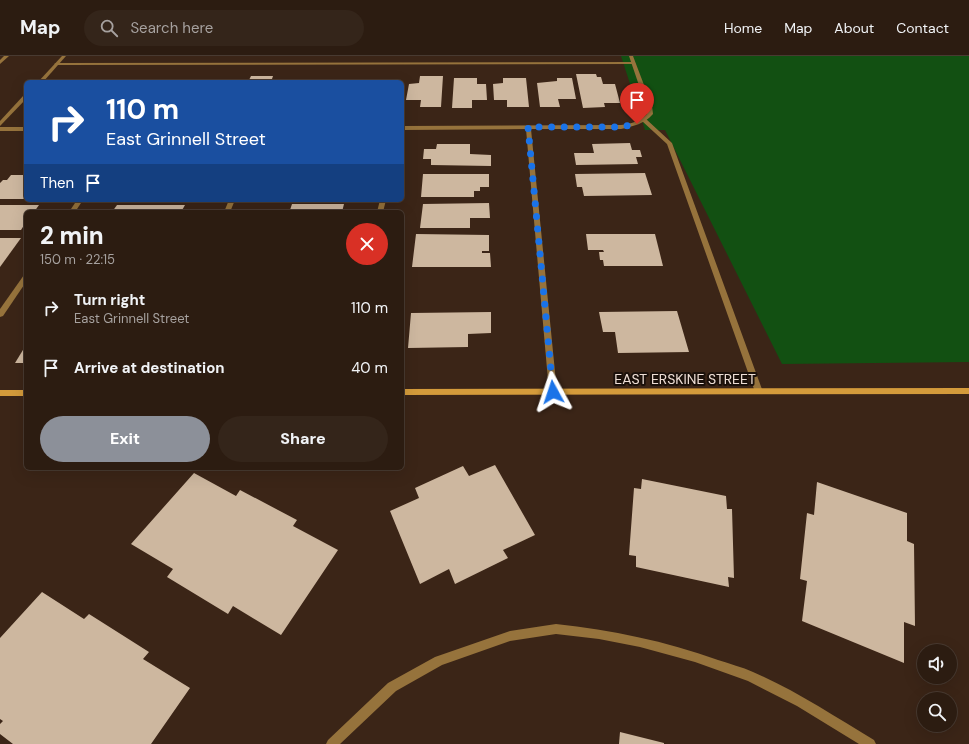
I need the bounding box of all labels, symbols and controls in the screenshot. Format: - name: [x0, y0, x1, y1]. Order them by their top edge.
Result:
- search box: [84, 10, 364, 46]
- text: Map: [20, 15, 60, 40]
- icon: search: [98, 17, 120, 39]
- text: Search here: [130, 18, 213, 38]
- text: Home: [724, 19, 762, 37]
- text: Map: [784, 19, 812, 37]
- text: About: [834, 19, 874, 37]
- text: Contact: [896, 19, 949, 37]
- pin: [620, 83, 654, 124]
- icon: arrive: [626, 89, 648, 111]
- text: 110 m: [106, 91, 179, 128]
- icon: right: [40, 96, 92, 148]
- text: East Grinnell Street: [106, 127, 266, 151]
- icon: arrive: [82, 172, 104, 194]
- text: Then: [40, 173, 74, 193]
- text: 2 min: [40, 220, 104, 251]
- button: close: [346, 223, 388, 265]
- text: 150 m · 22:15: [40, 251, 115, 268]
- text: Turn right: [74, 290, 145, 310]
- icon: right: [40, 297, 62, 319]
- text: 110 m: [351, 298, 388, 318]
- text: East Grinnell Street: [74, 310, 189, 327]
- icon: arrive: [40, 357, 62, 379]
- text: Arrive at destination: [74, 358, 225, 378]
- text: 40 m: [351, 358, 388, 378]
- street label: EAST ERSKINE STREET: [614, 370, 756, 388]
- position arrow: [532, 371, 574, 413]
- button: Exit: [40, 416, 210, 462]
- button: Share: [218, 416, 388, 462]
- map controls: [917, 644, 957, 732]
- button: sound: [917, 644, 957, 684]
- button: search: [917, 692, 957, 732]

